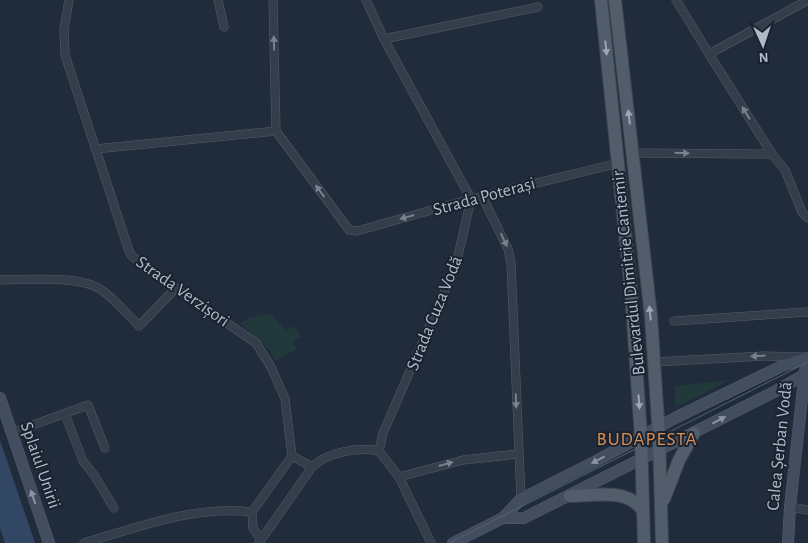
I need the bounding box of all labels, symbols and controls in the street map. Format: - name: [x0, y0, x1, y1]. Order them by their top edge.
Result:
- north arrow: [738, 20, 788, 70]
- one-way arrow: [270, 35, 278, 51]
- one-way arrow: [602, 41, 610, 57]
- text: N: [758, 50, 769, 64]
- one-way arrow: [741, 106, 750, 119]
- one-way arrow: [625, 109, 633, 125]
- one-way arrow: [675, 150, 691, 158]
- street label: Bulevardul Dimitrie Cantemir: [609, 169, 649, 376]
- street label: Strada Poterași: [431, 175, 538, 220]
- one-way arrow: [315, 184, 325, 198]
- one-way arrow: [400, 213, 415, 221]
- one-way arrow: [499, 232, 508, 247]
- street label: Strada Verzișori: [132, 253, 232, 331]
- street label: Strada Cuza Vodă: [404, 254, 466, 373]
- one-way arrow: [646, 305, 654, 321]
- one-way arrow: [749, 353, 765, 361]
- street label: Calea Șerban Vodă: [764, 381, 797, 512]
- one-way arrow: [512, 393, 520, 409]
- one-way arrow: [635, 394, 643, 410]
- one-way arrow: [712, 416, 725, 425]
- street label: Splaiul Unirii: [17, 420, 63, 511]
- district label: BUDAPESTA: [596, 430, 698, 449]
- one-way arrow: [591, 456, 605, 464]
- one-way arrow: [438, 459, 453, 467]
- one-way arrow: [29, 489, 37, 504]

